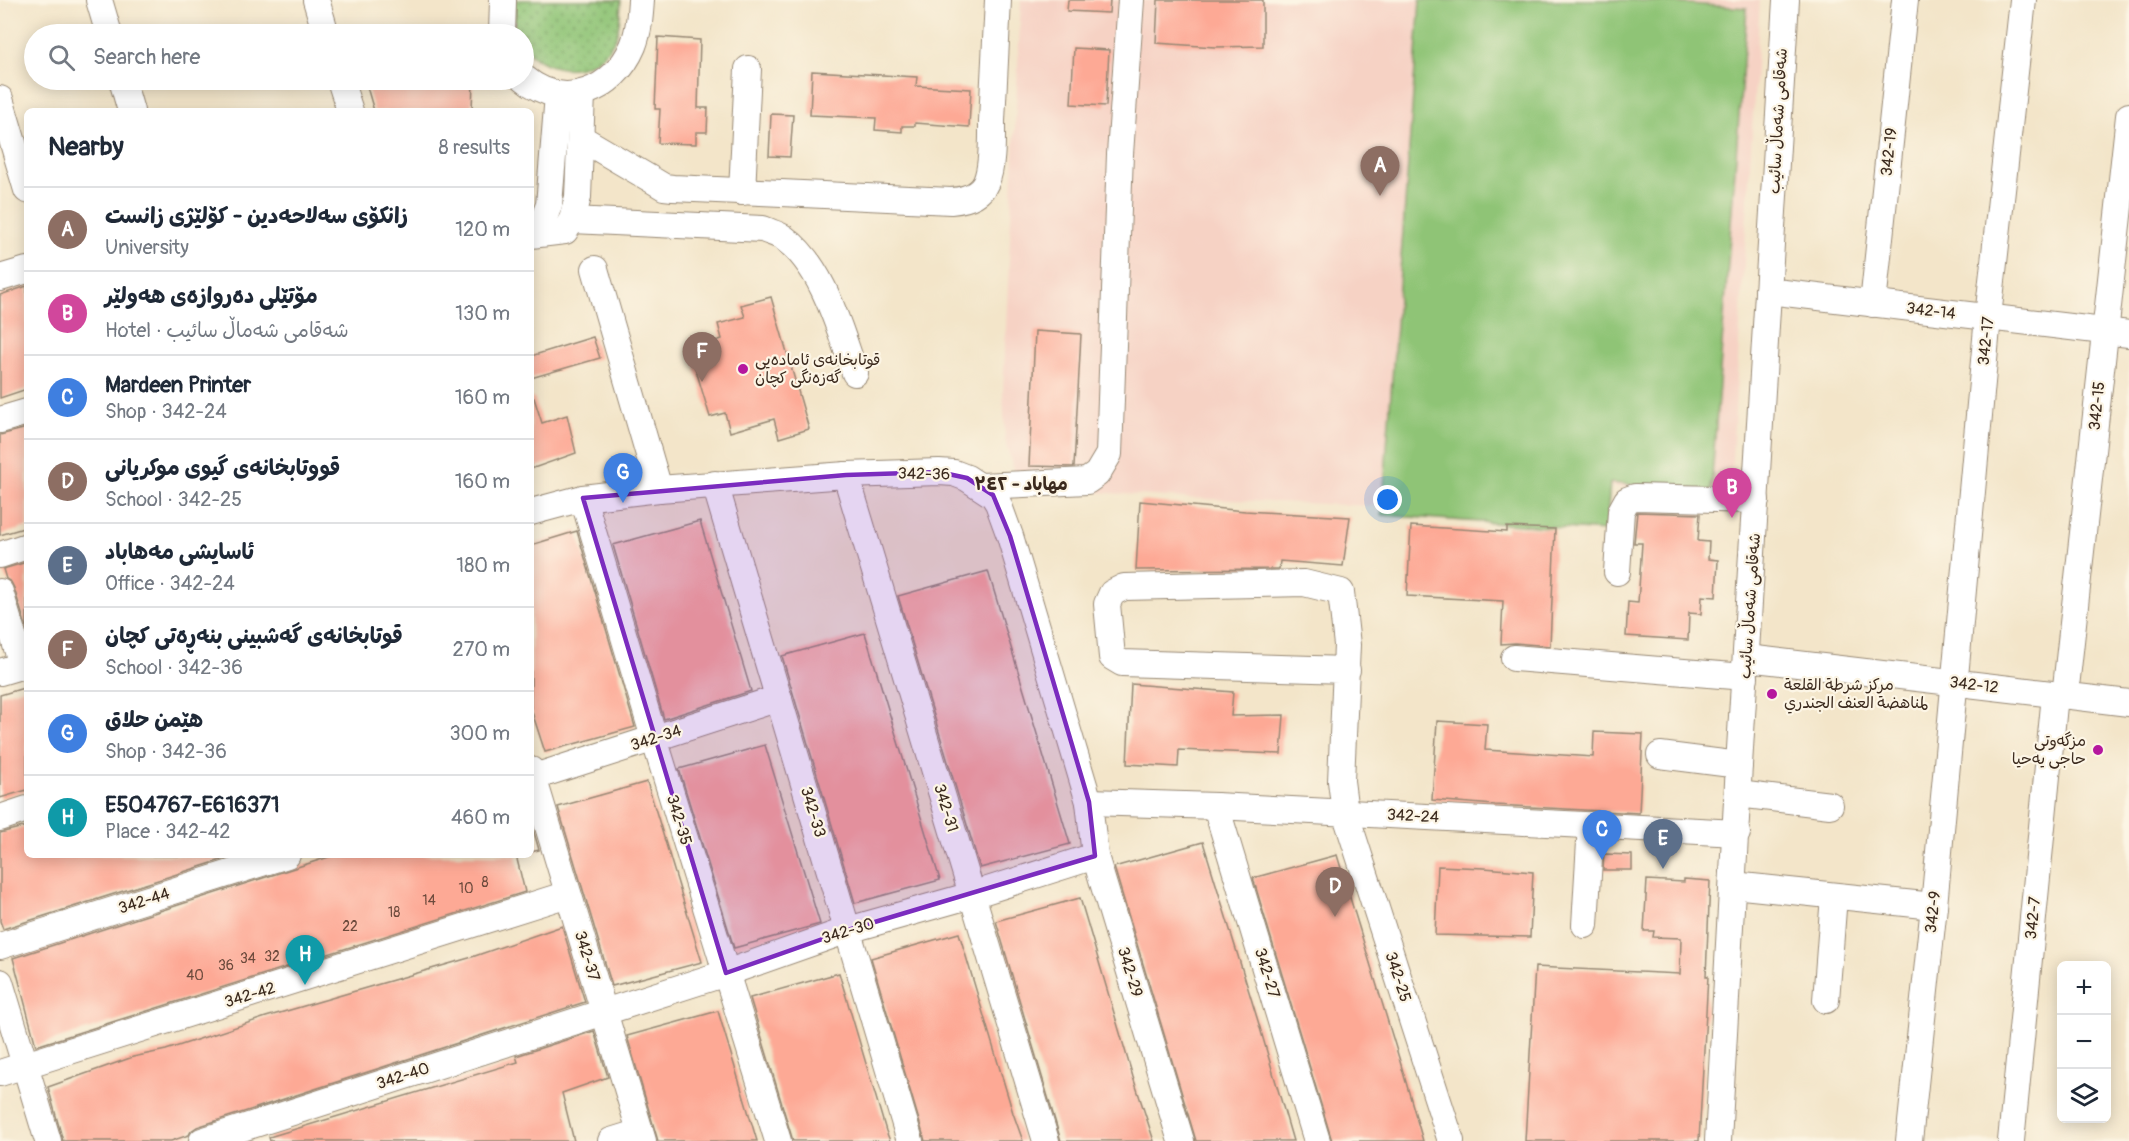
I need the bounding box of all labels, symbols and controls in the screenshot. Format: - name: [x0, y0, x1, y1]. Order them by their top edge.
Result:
- search box: [24, 24, 534, 90]
- icon: search: [45, 41, 78, 74]
- text: Search here: [93, 43, 200, 71]
- street label: شەقامی شەماڵ سائیب: [1762, 47, 1792, 194]
- street label: 342-19: [1877, 127, 1901, 177]
- text: Nearby: [48, 131, 124, 163]
- text: 8 results: [439, 135, 510, 160]
- pin: A: [1360, 146, 1400, 196]
- text: زانکۆی سەلاحەدین - کۆلێژی زانست: [105, 202, 408, 230]
- text: A: [61, 217, 74, 242]
- text: 120 m: [455, 217, 510, 242]
- text: University: [105, 235, 189, 260]
- text: مۆتێلی دەروازەی هەولێر: [105, 282, 318, 310]
- street label: 342-14: [1905, 298, 1957, 324]
- text: B: [62, 301, 73, 326]
- text: 130 m: [455, 301, 510, 326]
- street label: 342-17: [1974, 315, 1999, 366]
- text: Hotel · شەقامی شەماڵ سائیب: [105, 318, 349, 343]
- pin: F: [682, 332, 722, 382]
- place label: قوتابخانەی ئامادەیی گەزەنگی کچان: [755, 350, 880, 388]
- marker: قوتابخانەی ئامادەیی گەزەنگی کچان: [736, 362, 750, 376]
- text: Mardeen Printer: [105, 371, 251, 399]
- street label: 342-15: [2084, 381, 2110, 431]
- text: C: [61, 385, 74, 410]
- text: 160 m: [455, 385, 510, 410]
- text: Shop · 342-24: [105, 399, 227, 424]
- text: قووتابخانەی گيوی موكريانی: [105, 454, 340, 482]
- pin: G: [604, 454, 642, 503]
- street label: 342-36: [898, 464, 950, 484]
- pin: B: [1712, 468, 1752, 518]
- text: D: [61, 469, 74, 494]
- text: 160 m: [455, 469, 510, 494]
- district label: مهاباد - ٣٤٢: [974, 473, 1068, 496]
- your location: [1373, 485, 1402, 514]
- text: School · 342-25: [105, 487, 242, 512]
- street label: شەقامی شەماڵ سائیب: [1733, 532, 1765, 680]
- text: ئاسایشی مەهاباد: [105, 538, 254, 566]
- text: E: [62, 553, 73, 578]
- text: 180 m: [456, 553, 510, 578]
- text: Office · 342-24: [105, 571, 235, 596]
- text: قوتابخانەی گەشبینی بنەڕەتی کچان: [105, 622, 403, 650]
- text: F: [61, 637, 74, 662]
- text: 270 m: [452, 637, 510, 662]
- text: School · 342-36: [105, 655, 243, 680]
- street label: 342-12: [1948, 672, 2000, 698]
- place label: مركز شرطة القلعة لمناهضة العنف الجندري: [1784, 675, 1928, 714]
- marker: مركز شرطة القلعة لمناهضة العنف الجندري: [1765, 687, 1779, 701]
- text: هێمن حلاق: [105, 706, 203, 734]
- street label: 342-34: [628, 720, 684, 756]
- text: G: [61, 721, 74, 746]
- text: 300 m: [449, 721, 510, 746]
- place label: مزگەوتی حاجی یەحیا: [2012, 731, 2086, 769]
- text: Shop · 342-36: [105, 739, 227, 764]
- marker: مزگەوتی حاجی یەحیا: [2091, 743, 2105, 757]
- street label: 342-31: [929, 782, 963, 834]
- street label: 342-33: [796, 784, 830, 840]
- text: E504767-E616371: [105, 791, 280, 819]
- street label: 342-35: [662, 792, 696, 848]
- text: H: [61, 805, 74, 830]
- text: 460 m: [451, 805, 510, 830]
- street label: 342-24: [1386, 805, 1440, 827]
- pin: C: [1582, 810, 1622, 860]
- text: Place · 342-42: [105, 819, 231, 844]
- pin: E: [1644, 820, 1682, 869]
- pin: D: [1316, 868, 1354, 917]
- house number: 8: [481, 874, 489, 891]
- house number: 10: [458, 880, 474, 897]
- street label: 342-44: [116, 883, 172, 919]
- street label: 342-9: [1921, 890, 1945, 934]
- house number: 14: [422, 892, 436, 909]
- street label: 342-7: [2021, 895, 2045, 940]
- house number: 18: [388, 904, 400, 921]
- street label: 342-30: [819, 914, 877, 948]
- house number: 22: [342, 918, 358, 935]
- street label: 342-37: [570, 929, 604, 984]
- pin: H: [286, 936, 324, 985]
- street label: 342-29: [1113, 945, 1147, 999]
- street label: 342-27: [1250, 946, 1284, 1001]
- house number: 32: [264, 948, 280, 965]
- street label: 342-25: [1381, 949, 1415, 1005]
- house number: 34: [240, 950, 256, 967]
- house number: 36: [218, 957, 234, 974]
- map controls: [2057, 961, 2111, 1123]
- button: +: [2057, 961, 2111, 1015]
- house number: 40: [186, 967, 204, 984]
- street label: 342-42: [222, 978, 278, 1012]
- button: −: [2057, 1015, 2111, 1069]
- street label: 342-40: [374, 1058, 432, 1094]
- button: layers: [2057, 1069, 2111, 1123]

